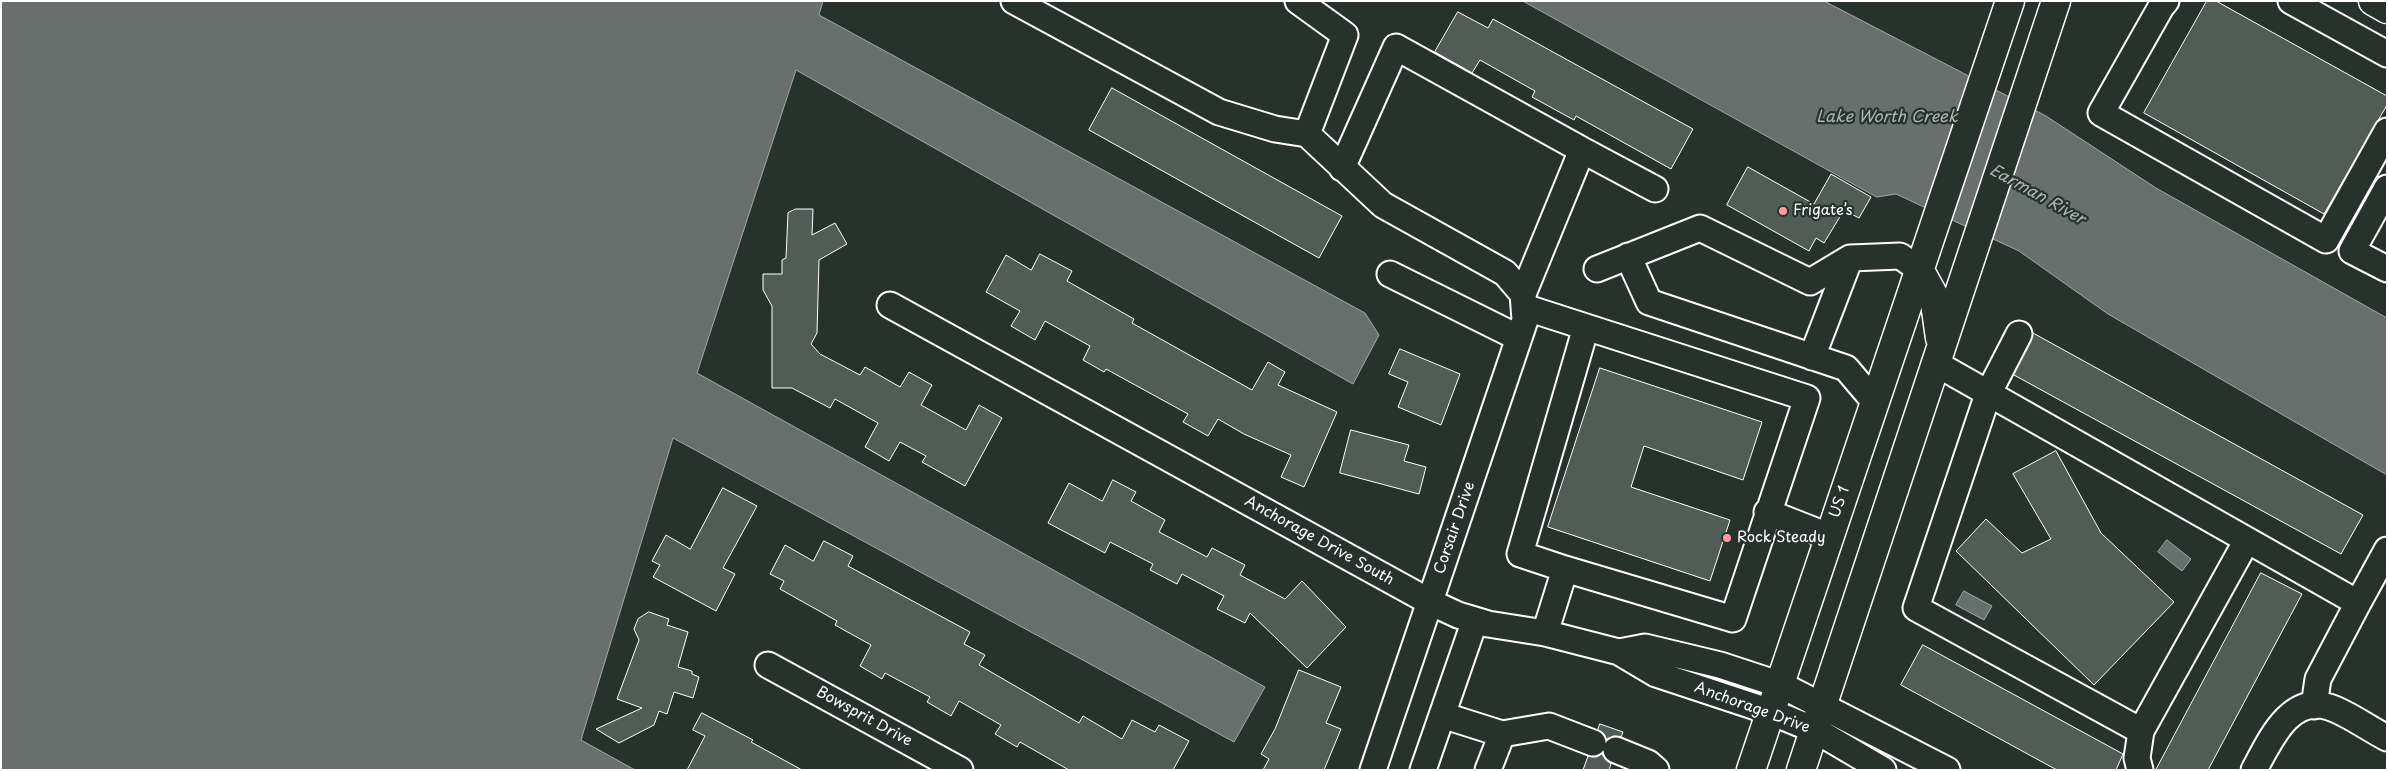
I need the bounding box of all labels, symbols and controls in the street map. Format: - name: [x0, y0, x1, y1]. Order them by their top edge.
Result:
- water label: Lake Worth Creek: [1816, 108, 1958, 128]
- water label: Earman River: [1986, 161, 2088, 229]
- place label: Frigate’s: [1793, 202, 1853, 220]
- marker: Frigate’s: [1777, 205, 1789, 217]
- street label: Corsair Drive: [1431, 480, 1479, 576]
- street label: US 1: [1826, 484, 1854, 520]
- street label: Anchorage Drive South: [1241, 493, 1397, 589]
- place label: Rock Steady: [1737, 529, 1825, 547]
- marker: Rock Steady: [1721, 532, 1733, 544]
- street label: Anchorage Drive: [1692, 679, 1812, 737]
- street label: Bowsprit Drive: [813, 683, 915, 751]

